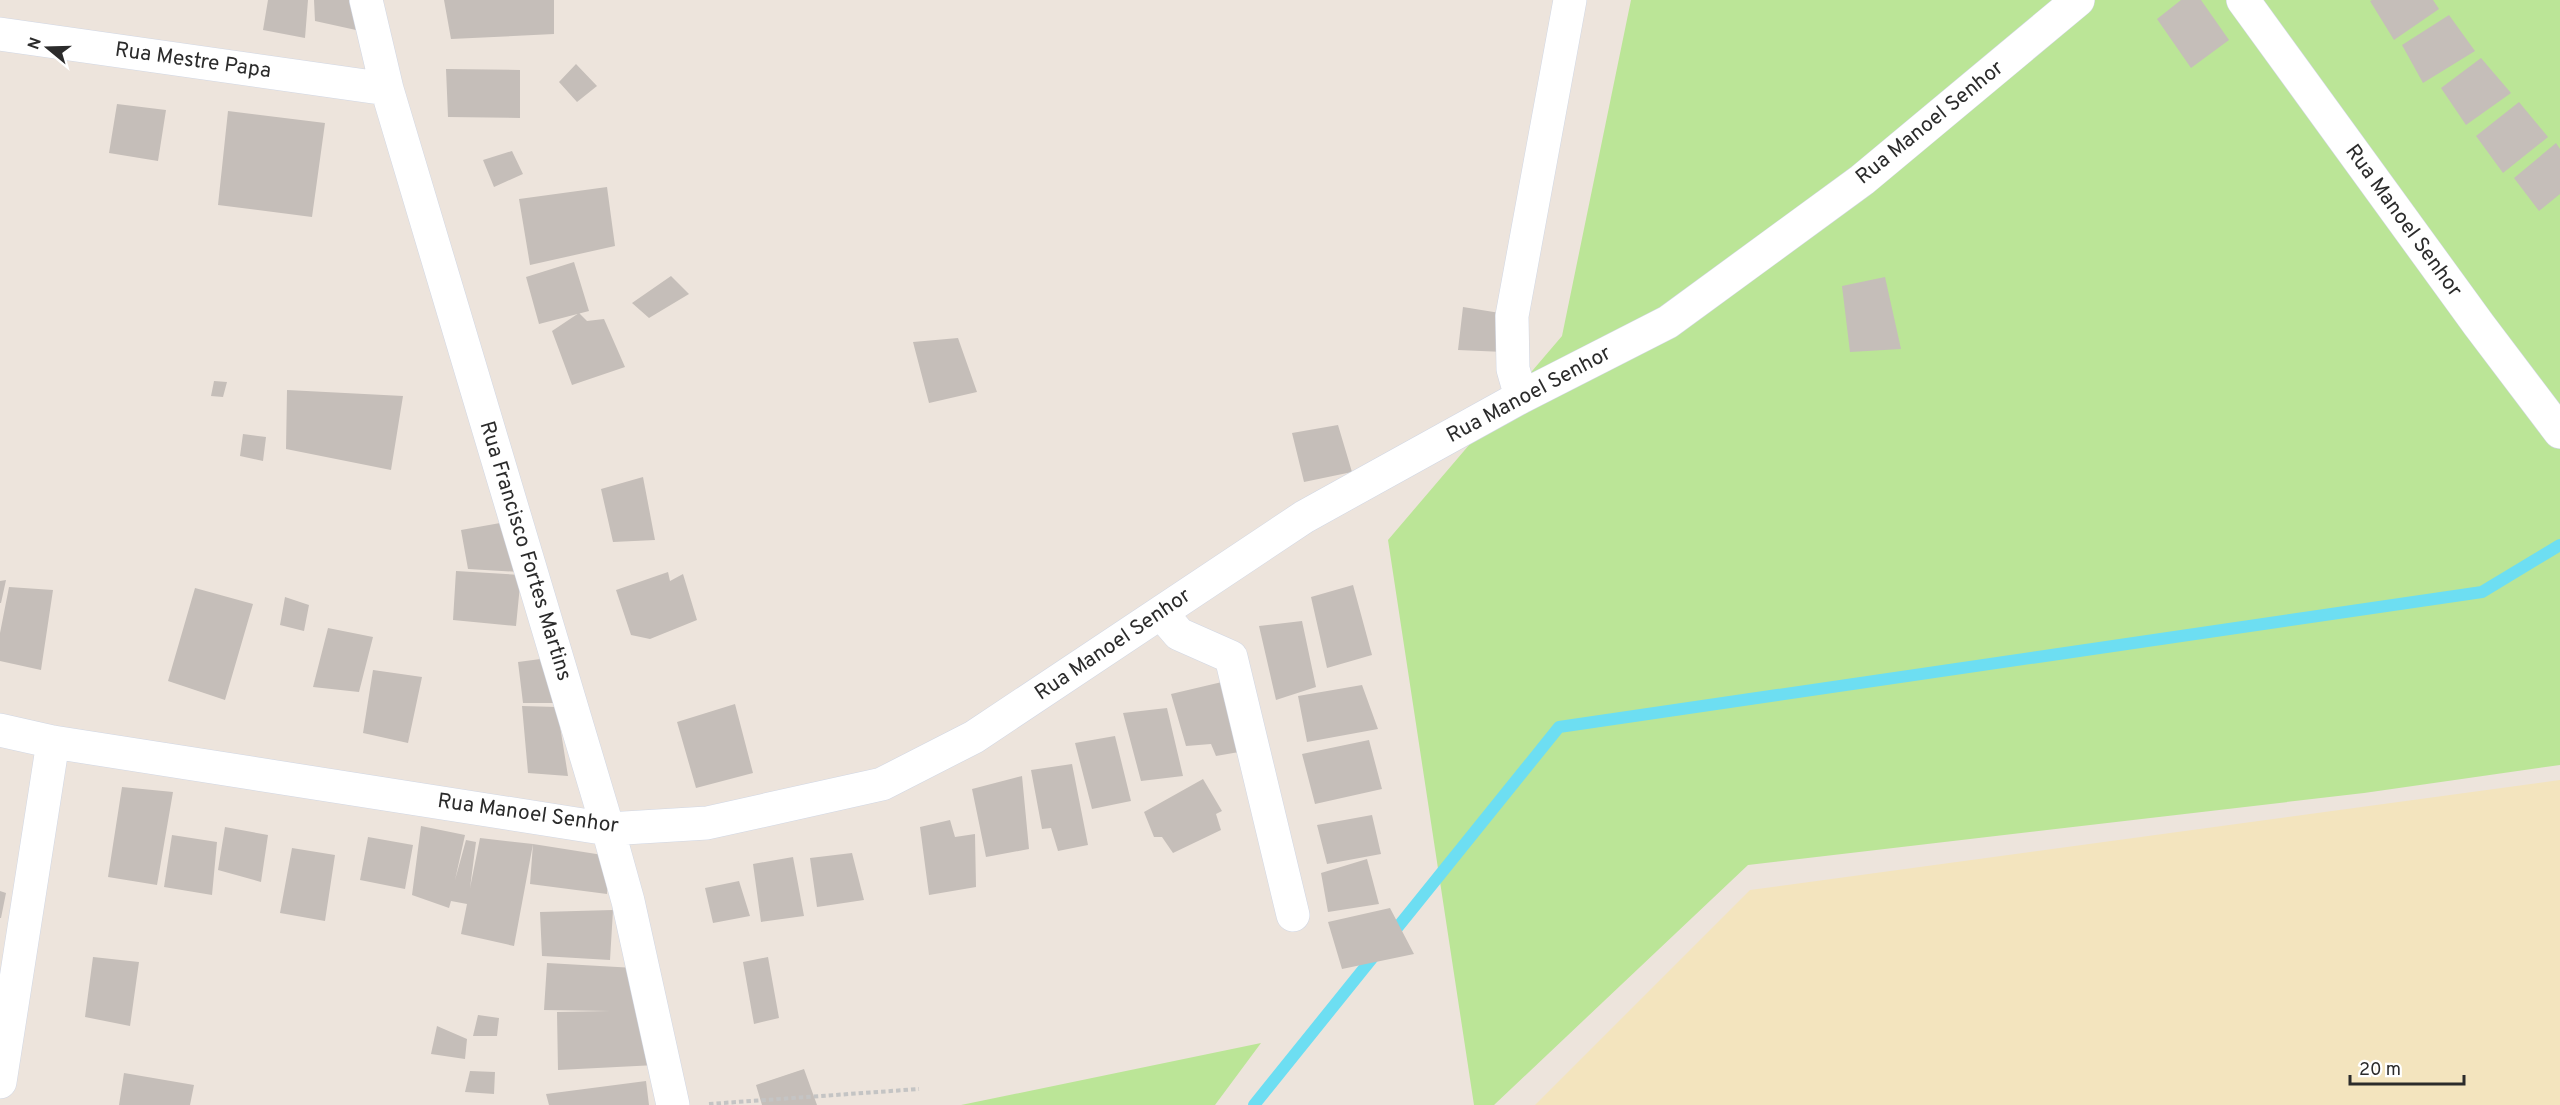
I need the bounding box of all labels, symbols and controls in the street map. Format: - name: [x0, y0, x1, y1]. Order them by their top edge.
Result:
- north arrow: [18, 18, 78, 78]
- text: N: [24, 35, 47, 52]
- street label: Rua Mestre Papa: [113, 37, 273, 85]
- street label: Rua Manoel Senhor: [1851, 55, 2009, 191]
- street label: Rua Manoel Senhor: [2338, 139, 2468, 303]
- street label: Rua Manoel Senhor: [1442, 340, 1616, 450]
- street label: Rua Francisco Fortes Martins: [473, 418, 577, 684]
- street label: Rua Manoel Senhor: [1030, 583, 1196, 707]
- street label: Rua Manoel Senhor: [436, 788, 620, 840]
- scale bar: [2350, 1048, 2464, 1086]
- text: 20 m: [2359, 1059, 2401, 1082]

